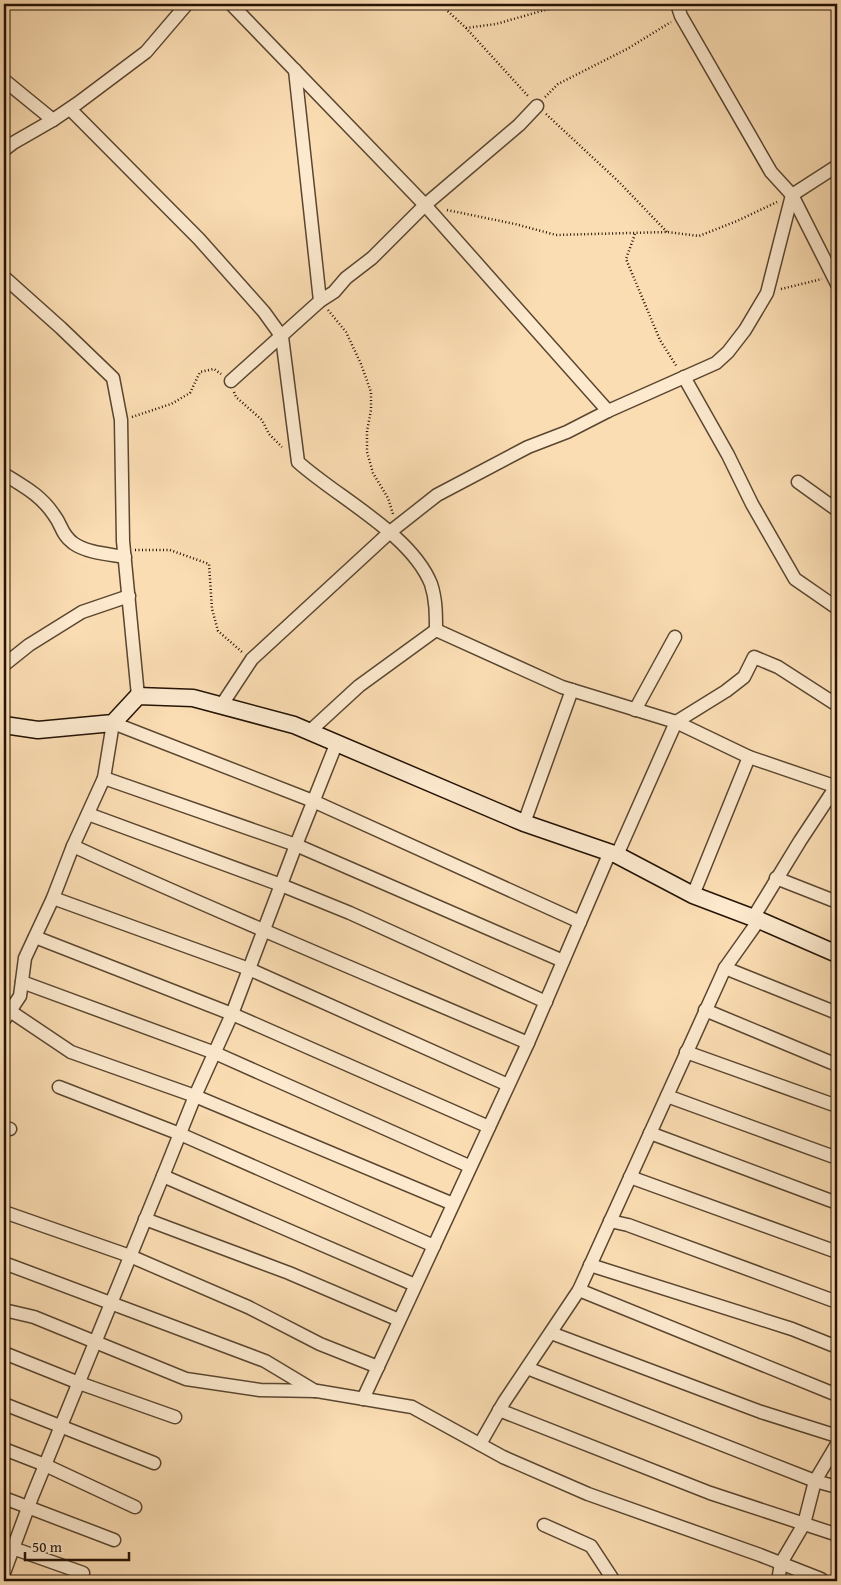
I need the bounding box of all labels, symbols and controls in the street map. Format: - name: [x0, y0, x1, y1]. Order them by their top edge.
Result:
- scale bar: [25, 1530, 129, 1562]
- text: 50 m: [32, 1536, 63, 1557]

